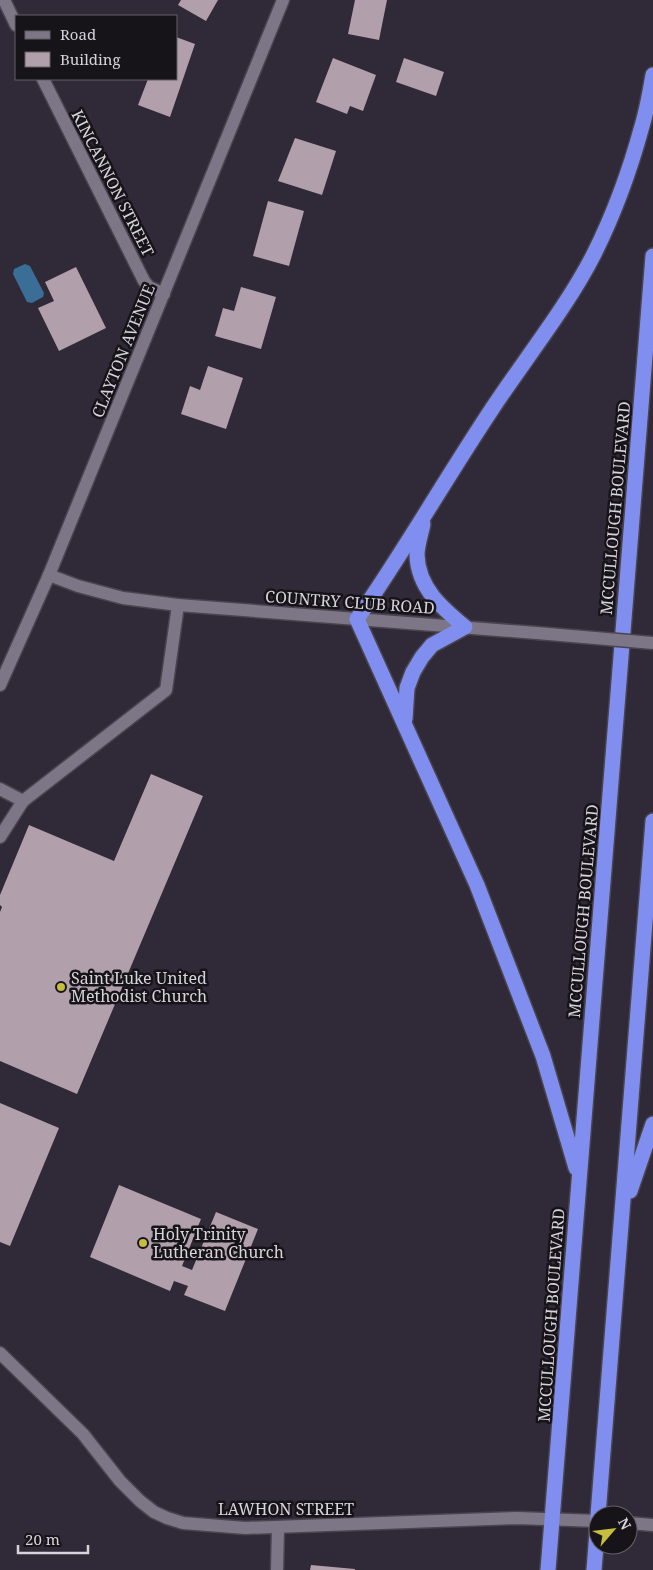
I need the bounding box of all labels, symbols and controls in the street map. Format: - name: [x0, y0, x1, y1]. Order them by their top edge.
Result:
- legend: [15, 15, 178, 80]
- text: Road: [60, 24, 96, 44]
- text: Building: [60, 49, 121, 69]
- street label: KINCANNON STREET: [67, 106, 160, 260]
- street label: CLAYTON AVENUE: [86, 281, 160, 421]
- street label: MCCULLOUGH BOULEVARD: [595, 400, 635, 616]
- street label: COUNTRY CLUB ROAD: [264, 585, 436, 619]
- street label: MCCULLOUGH BOULEVARD: [563, 803, 603, 1019]
- place label: Saint Luke United Methodist Church: [71, 967, 207, 1007]
- marker: Saint Luke United Methodist Church: [55, 981, 67, 993]
- street label: MCCULLOUGH BOULEVARD: [533, 1207, 569, 1423]
- place label: Holy Trinity Lutheran Church: [153, 1223, 284, 1263]
- marker: Holy Trinity Lutheran Church: [137, 1237, 149, 1249]
- street label: LAWHON STREET: [218, 1498, 354, 1520]
- north arrow: [588, 1505, 638, 1555]
- text: N: [614, 1514, 636, 1533]
- scale bar: [18, 1522, 88, 1554]
- text: 20 m: [25, 1529, 60, 1549]

